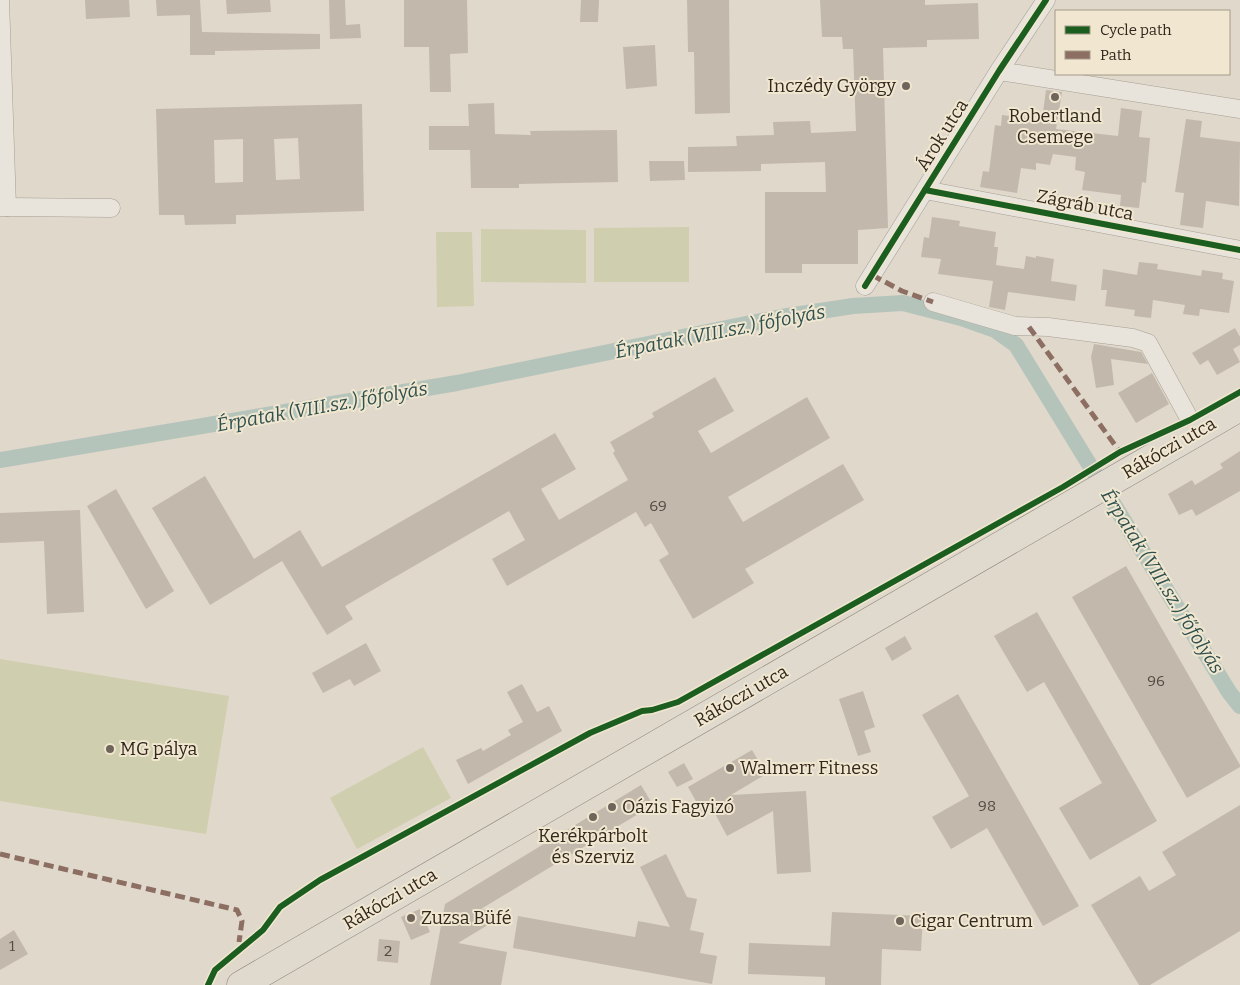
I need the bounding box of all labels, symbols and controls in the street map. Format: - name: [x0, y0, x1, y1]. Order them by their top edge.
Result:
- legend: [1055, 10, 1230, 75]
- text: Cycle path: [1100, 21, 1172, 39]
- text: Path: [1100, 46, 1132, 64]
- place label: Inczédy György: [768, 75, 896, 97]
- marker: Inczédy György: [900, 80, 912, 92]
- marker: Robertland Csemege: [1049, 91, 1061, 103]
- street label: Árok utca: [911, 95, 973, 175]
- place label: Robertland Csemege: [1008, 105, 1102, 148]
- street label: Zágráb utca: [1035, 185, 1135, 225]
- water label: Érpatak (VIII.sz.) főfolyás: [613, 300, 827, 363]
- water label: Érpatak (VIII.sz.) főfolyás: [215, 377, 429, 436]
- street label: Rákóczi utca: [1118, 412, 1220, 484]
- water label: Érpatak (VIII.sz.) főfolyás: [1096, 485, 1229, 678]
- house number: 69: [649, 497, 667, 515]
- street label: Rákóczi utca: [690, 660, 792, 732]
- house number: 96: [1147, 672, 1165, 690]
- place label: MG pálya: [120, 738, 198, 760]
- marker: MG pálya: [104, 743, 116, 755]
- place label: Walmerr Fitness: [740, 757, 878, 779]
- marker: Walmerr Fitness: [724, 762, 736, 774]
- place label: Oázis Fagyizó: [622, 796, 734, 818]
- house number: 98: [978, 797, 996, 815]
- marker: Oázis Fagyizó: [606, 801, 618, 813]
- marker: Kerékpárbolt és Szerviz: [587, 811, 599, 823]
- place label: Kerékpárbolt és Szerviz: [538, 825, 648, 868]
- street label: Rákóczi utca: [339, 863, 441, 935]
- place label: Zuzsa Büfé: [421, 907, 512, 929]
- place label: Cigar Centrum: [910, 910, 1033, 932]
- marker: Zuzsa Büfé: [405, 912, 417, 924]
- marker: Cigar Centrum: [894, 915, 906, 927]
- house number: 1: [9, 937, 15, 955]
- house number: 2: [384, 942, 392, 960]

